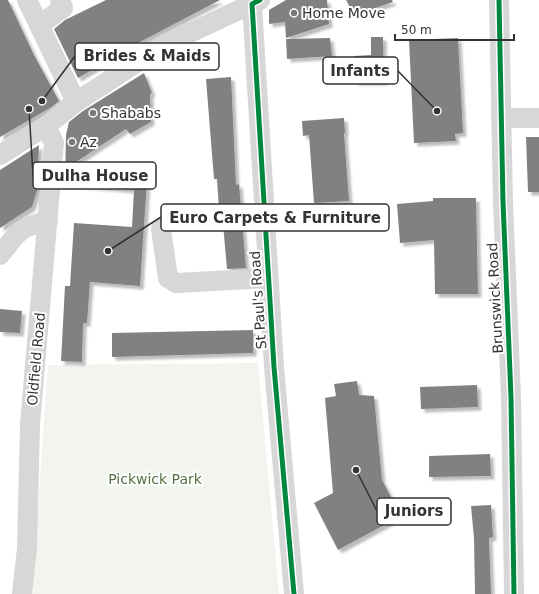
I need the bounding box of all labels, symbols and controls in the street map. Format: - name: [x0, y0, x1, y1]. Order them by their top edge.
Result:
- place label: Home Move: [302, 5, 385, 21]
- marker: Home Move: [289, 8, 299, 18]
- scale bar: [395, 16, 514, 42]
- text: 50 m: [401, 23, 432, 37]
- callout: Brides & Maids: [75, 43, 219, 70]
- text: Brides & Maids: [83, 47, 211, 65]
- callout: Infants: [323, 57, 398, 84]
- text: Infants: [330, 62, 390, 80]
- place label: Shababs: [101, 105, 161, 121]
- marker: Shababs: [88, 108, 98, 118]
- place label: Az: [80, 134, 97, 150]
- marker: Az: [67, 137, 77, 147]
- callout: Dulha House: [33, 162, 156, 189]
- text: Dulha House: [42, 167, 148, 185]
- callout: Euro Carpets & Furniture: [161, 204, 389, 231]
- text: Euro Carpets & Furniture: [169, 209, 381, 227]
- street label: Brunswick Road: [484, 242, 506, 354]
- street label: St Paul's Road: [247, 250, 269, 350]
- street label: Oldfield Road: [24, 312, 48, 406]
- park label: Pickwick Park: [108, 471, 203, 487]
- callout: Juniors: [377, 498, 451, 525]
- text: Juniors: [384, 502, 443, 520]

